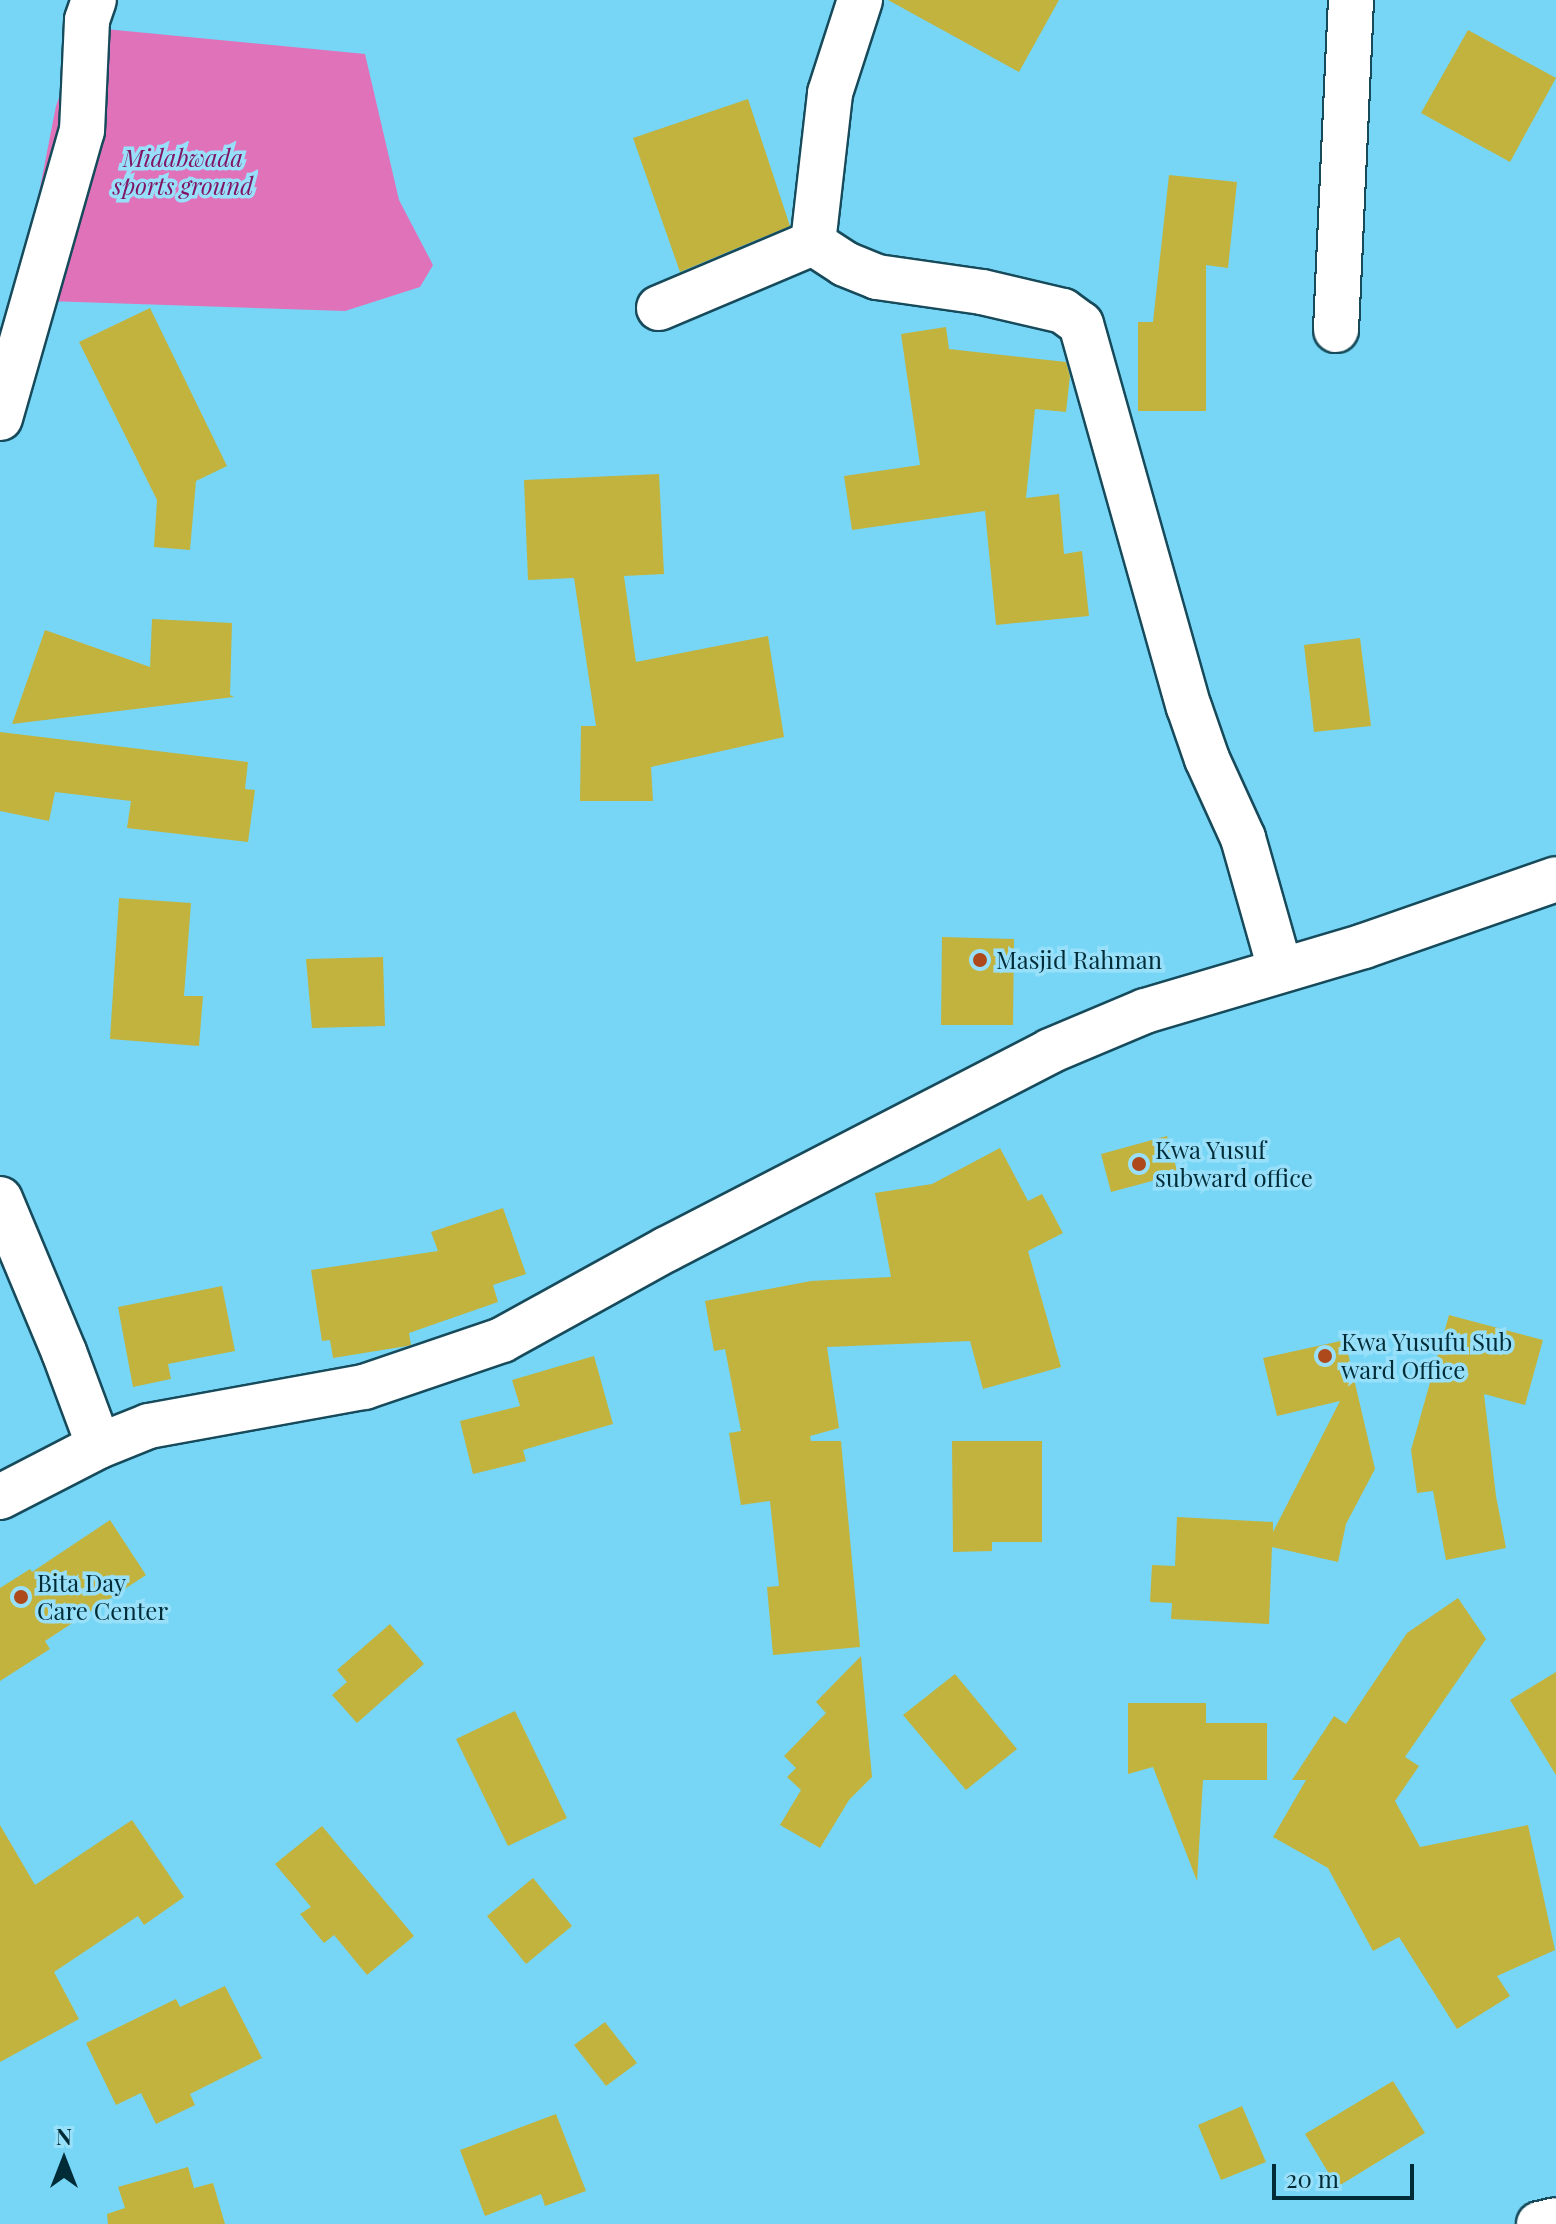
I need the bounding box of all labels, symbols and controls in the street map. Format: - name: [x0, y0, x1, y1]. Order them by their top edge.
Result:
- park label: Midabwada sports ground: [113, 144, 253, 200]
- place label: Masjid Rahman: [996, 946, 1162, 974]
- marker: Masjid Rahman: [971, 951, 989, 969]
- place label: Kwa Yusuf subward office: [1155, 1136, 1313, 1192]
- marker: Kwa Yusuf subward office: [1130, 1155, 1148, 1173]
- place label: Kwa Yusufu Sub ward Office: [1341, 1328, 1513, 1384]
- marker: Kwa Yusufu Sub ward Office: [1316, 1347, 1334, 1365]
- place label: Bita Day Care Center: [37, 1569, 168, 1625]
- marker: Bita Day Care Center: [12, 1588, 30, 1606]
- north arrow: [24, 2120, 104, 2200]
- text: N: [56, 2121, 72, 2151]
- scale bar: [1276, 2148, 1418, 2198]
- text: 20 m: [1286, 2162, 1339, 2194]

